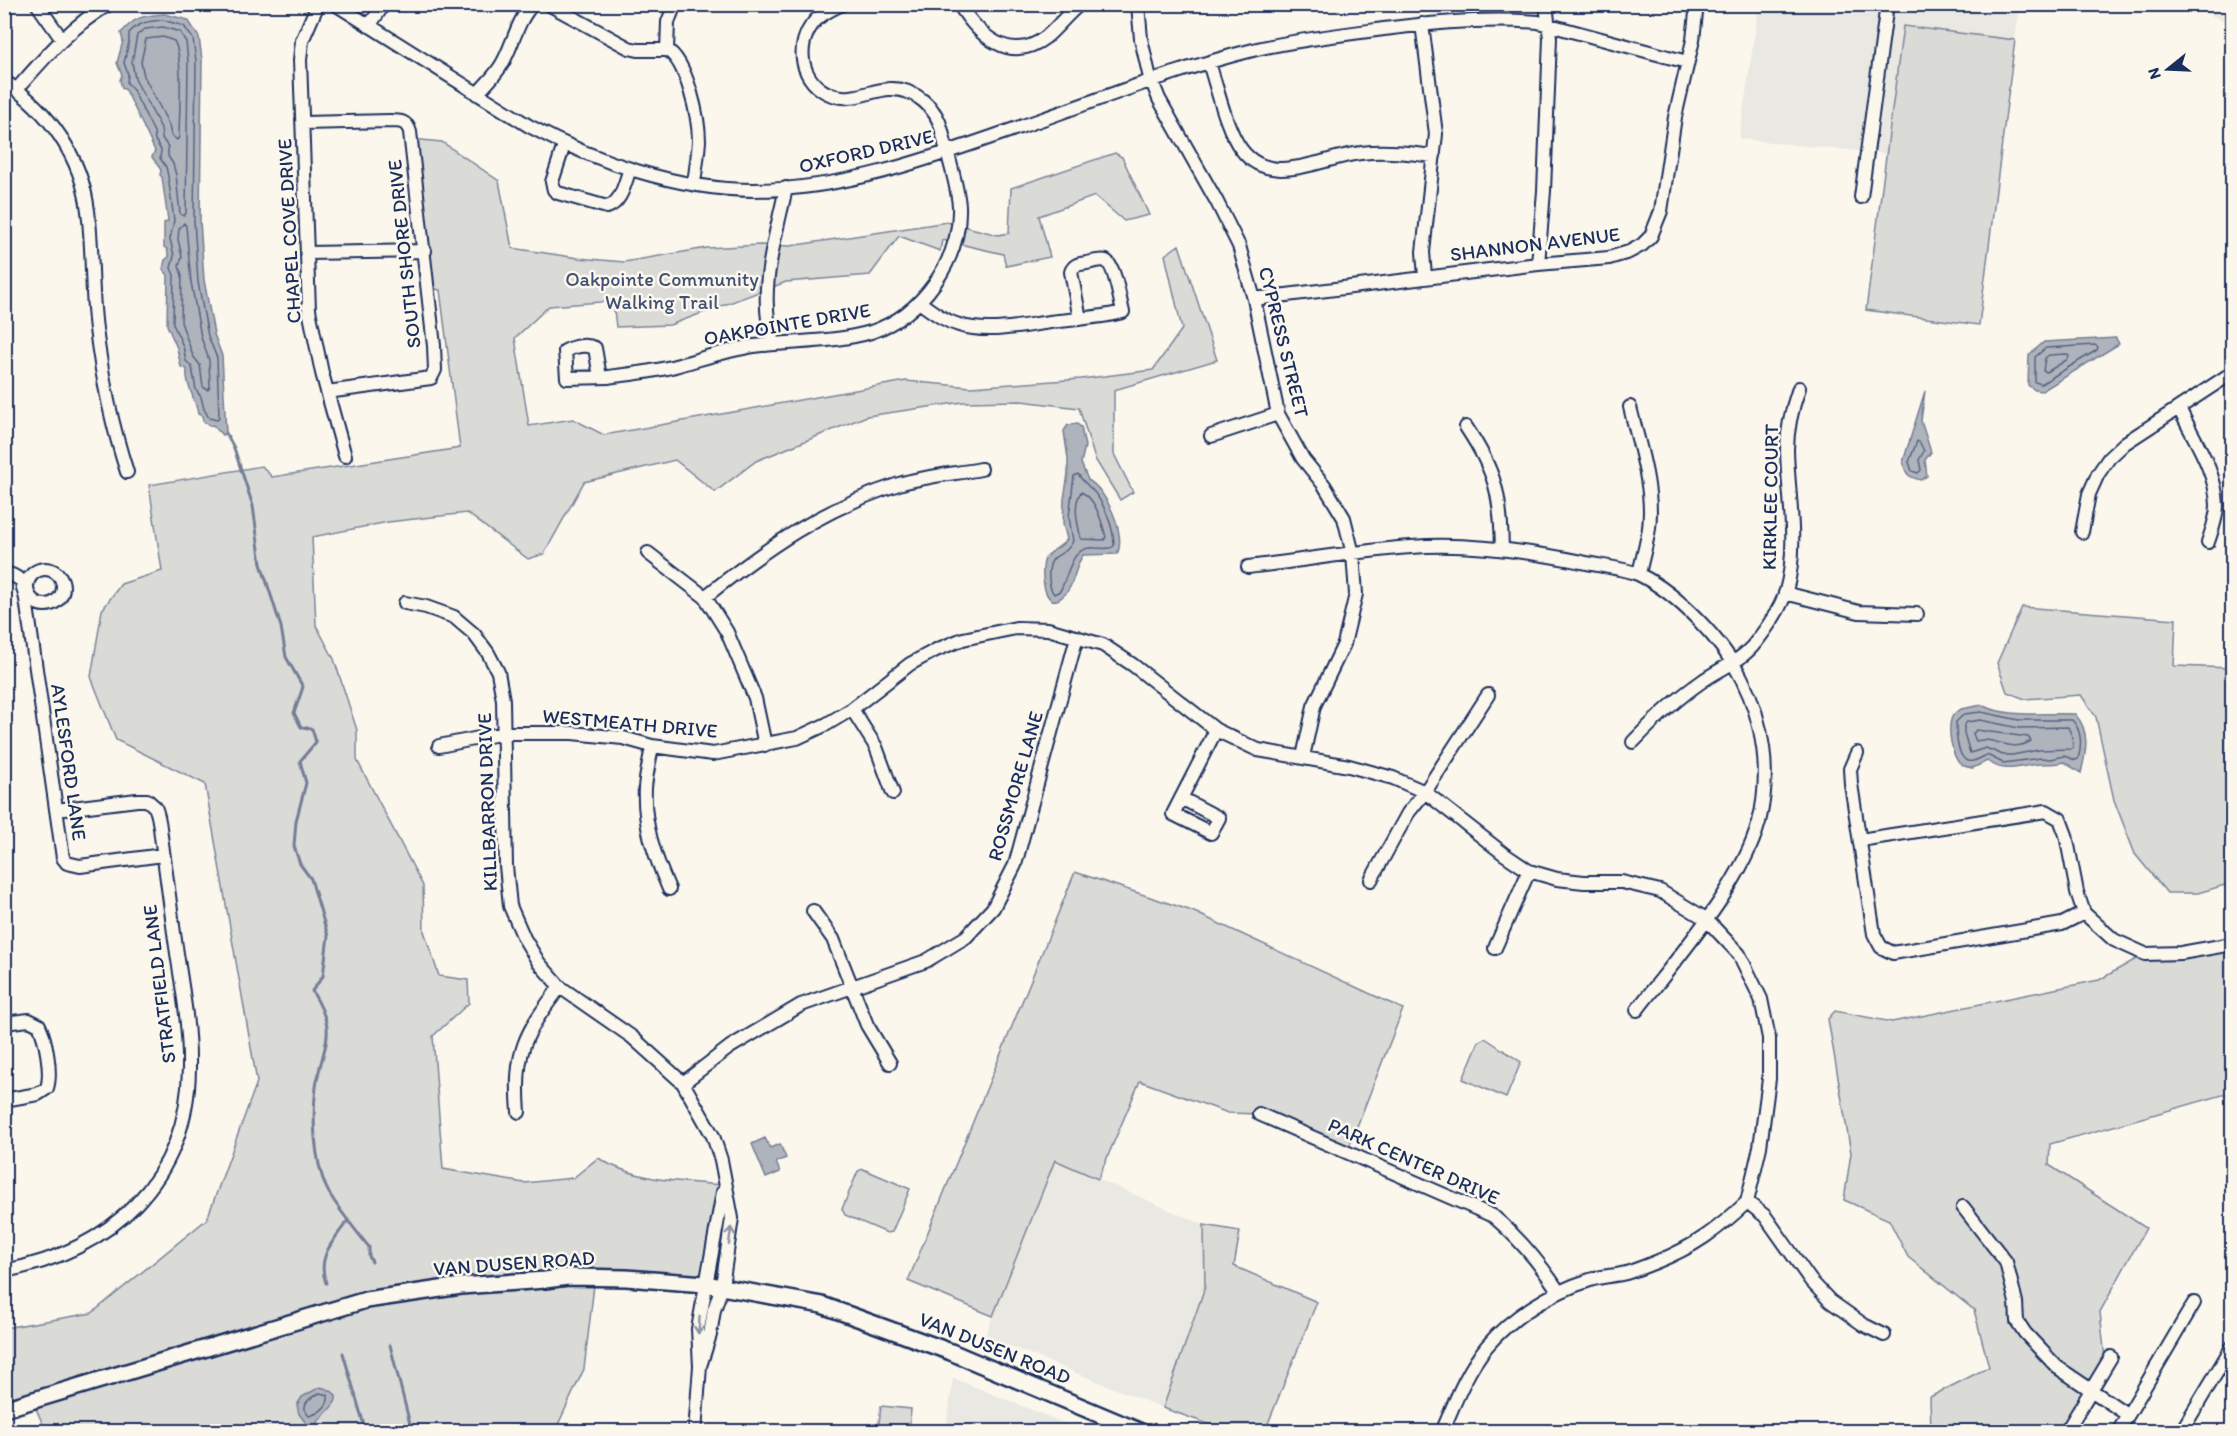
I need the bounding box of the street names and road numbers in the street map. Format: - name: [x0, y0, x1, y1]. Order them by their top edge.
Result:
- street label: OXFORD DRIVE: [796, 124, 936, 178]
- street label: CHAPEL COVE DRIVE: [272, 138, 306, 324]
- street label: SOUTH SHORE DRIVE: [382, 158, 426, 350]
- street label: SHANNON AVENUE: [1449, 222, 1621, 266]
- street label: CYPRESS STREET: [1254, 264, 1314, 420]
- street label: OAKPOINTE DRIVE: [702, 298, 872, 350]
- street label: KIRKLEE COURT: [1757, 424, 1783, 570]
- street label: AYLESFORD LANE: [46, 682, 92, 842]
- street label: WESTMEATH DRIVE: [541, 703, 719, 743]
- street label: ROSSMORE LANE: [982, 708, 1048, 864]
- street label: KILLBARRON DRIVE: [472, 712, 502, 892]
- street label: STRATFIELD LANE: [137, 903, 181, 1065]
- street label: PARK CENTER DRIVE: [1325, 1112, 1503, 1210]
- street label: VAN DUSEN ROAD: [433, 1245, 595, 1281]
- street label: VAN DUSEN ROAD: [916, 1307, 1074, 1389]

